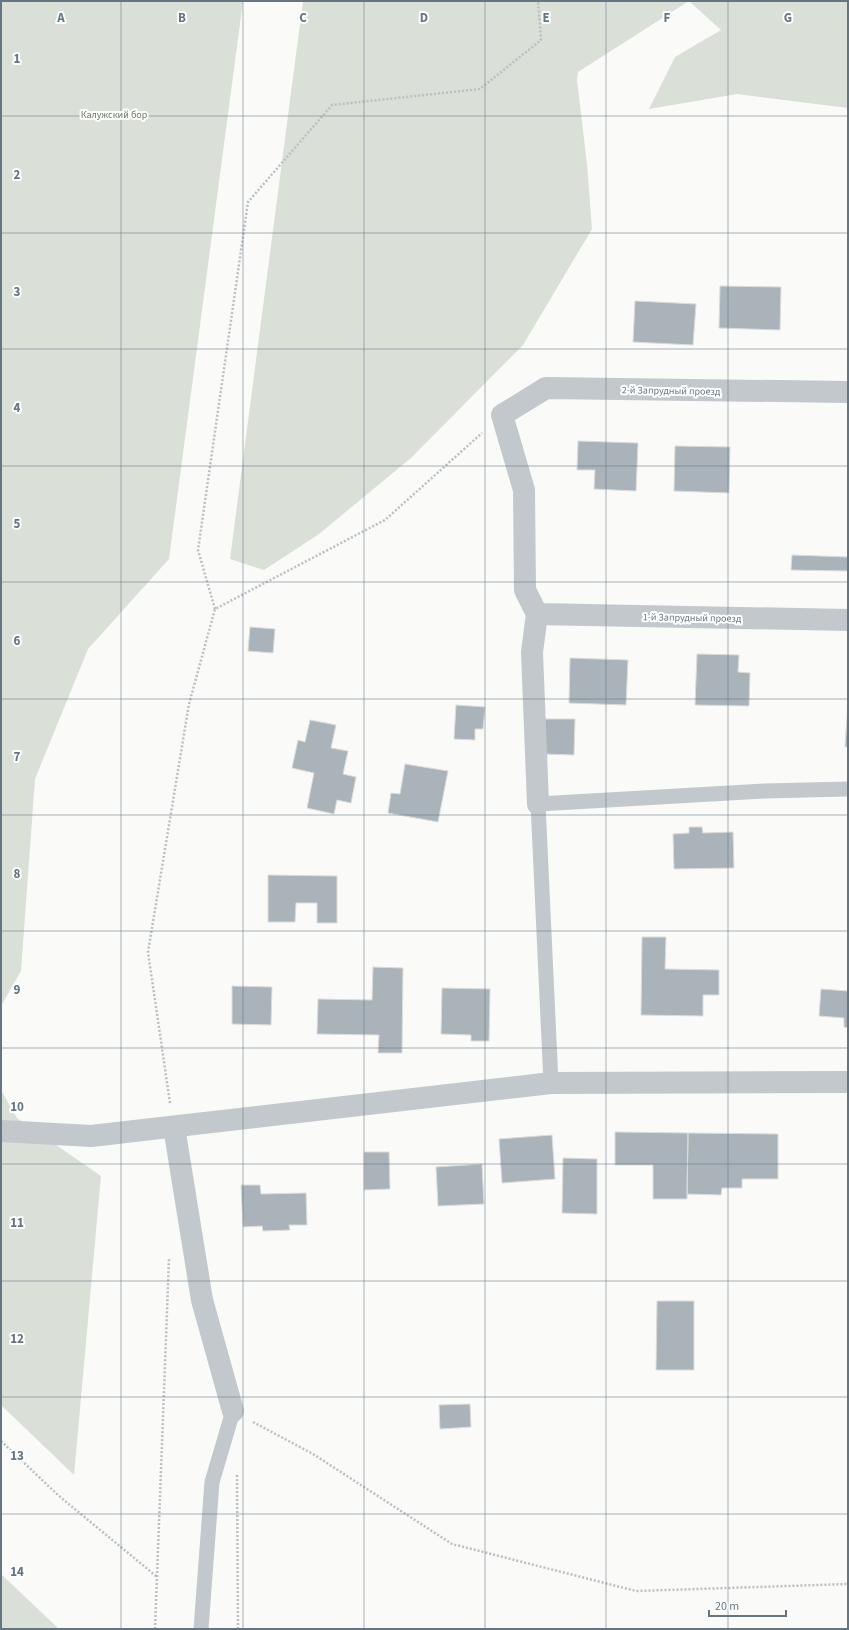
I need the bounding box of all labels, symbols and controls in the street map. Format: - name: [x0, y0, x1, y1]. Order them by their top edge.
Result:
- text: A: [56, 9, 65, 27]
- text: B: [178, 9, 186, 27]
- text: C: [299, 9, 307, 27]
- text: D: [420, 9, 428, 27]
- text: E: [542, 9, 550, 27]
- text: F: [664, 9, 671, 27]
- text: G: [784, 9, 792, 27]
- text: 1: [14, 50, 21, 68]
- park label: Калужский бор: [81, 108, 148, 122]
- text: 2: [14, 166, 21, 184]
- text: 3: [14, 283, 21, 301]
- street label: 2-й Запрудный проезд: [622, 383, 721, 399]
- text: 4: [14, 399, 21, 417]
- text: 5: [14, 515, 21, 533]
- street label: 1-й Запрудный проезд: [643, 610, 742, 626]
- text: 6: [14, 632, 21, 650]
- text: 7: [14, 748, 21, 766]
- text: 8: [14, 865, 21, 883]
- text: 9: [14, 981, 21, 999]
- text: 10: [10, 1098, 24, 1116]
- text: 11: [10, 1214, 24, 1232]
- text: 12: [10, 1330, 24, 1348]
- text: 13: [10, 1447, 24, 1465]
- text: 14: [10, 1563, 24, 1581]
- scale bar: [709, 1592, 786, 1618]
- text: 20 m: [715, 1598, 739, 1615]

